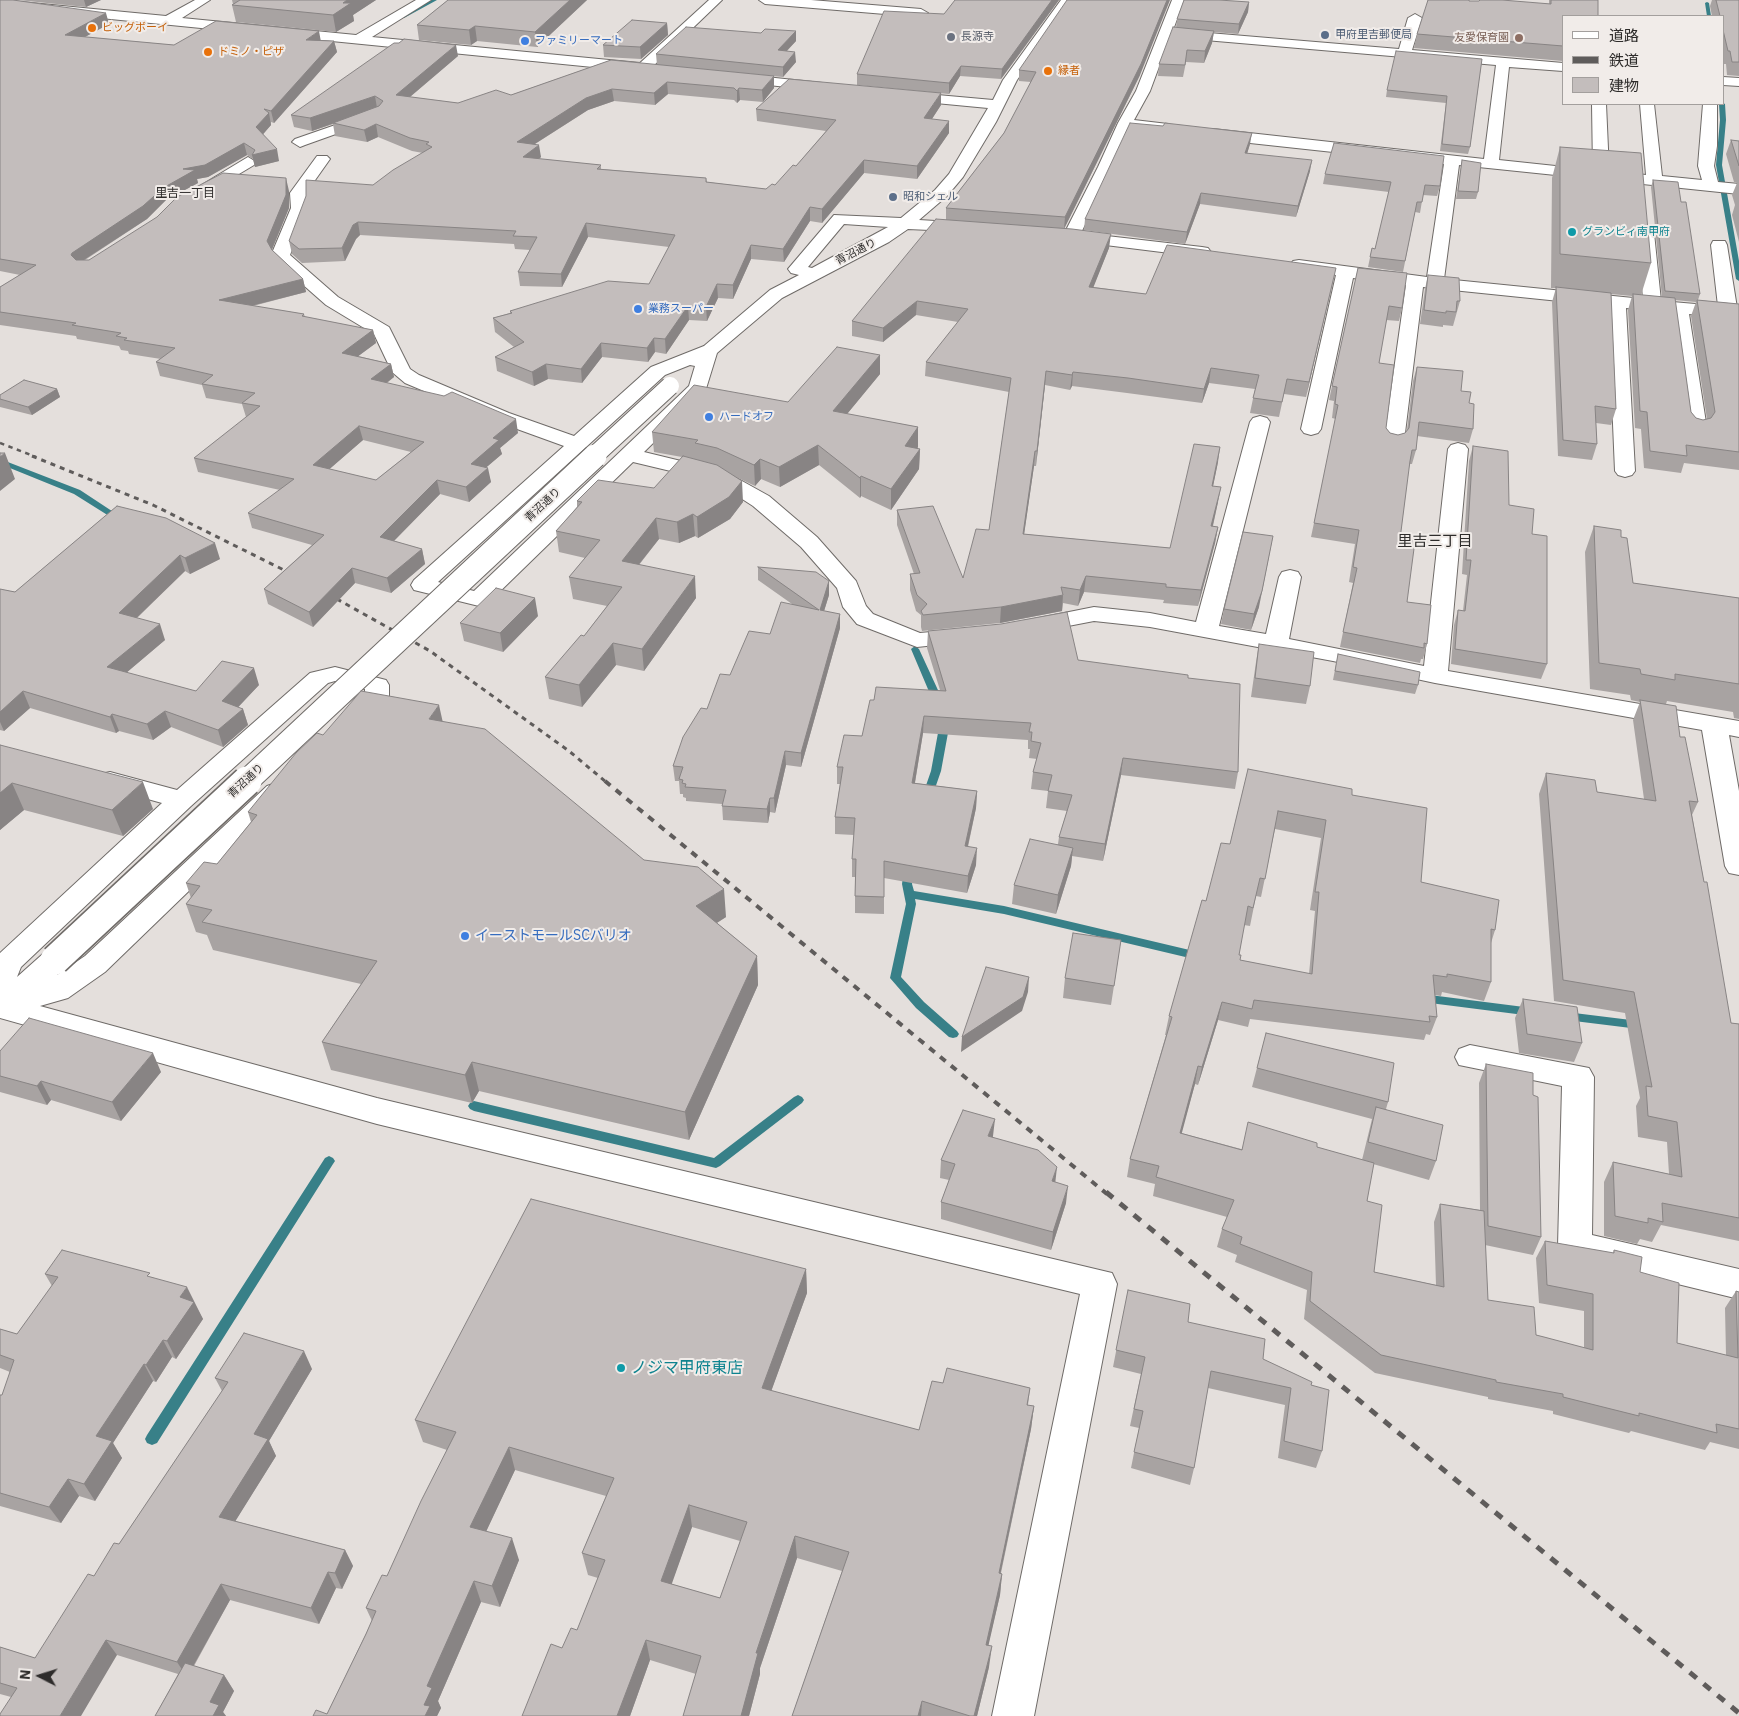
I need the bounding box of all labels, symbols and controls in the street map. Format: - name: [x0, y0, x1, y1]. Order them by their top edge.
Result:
- legend: [1562, 15, 1724, 105]
- place label: ビッグボーイ: [102, 21, 168, 35]
- marker: ビッグボーイ: [86, 22, 98, 34]
- text: 道路: [1609, 26, 1639, 45]
- place label: 甲府里吉郵便局: [1335, 28, 1412, 42]
- marker: 甲府里吉郵便局: [1319, 29, 1331, 41]
- place label: 長源寺: [961, 30, 994, 44]
- marker: 長源寺: [945, 31, 957, 43]
- place label: 友愛保育園: [1454, 31, 1509, 45]
- marker: 友愛保育園: [1513, 32, 1525, 44]
- place label: ファミリーマート: [535, 34, 623, 48]
- marker: ファミリーマート: [519, 35, 531, 47]
- place label: ドミノ・ピザ: [218, 45, 284, 59]
- marker: ドミノ・ピザ: [202, 46, 214, 58]
- text: 鉄道: [1609, 51, 1639, 70]
- place label: 縁者: [1058, 64, 1080, 78]
- marker: 縁者: [1042, 65, 1054, 77]
- text: 建物: [1609, 76, 1639, 95]
- district label: 里吉一丁目: [155, 187, 215, 201]
- place label: 昭和シェル: [903, 190, 958, 204]
- marker: 昭和シェル: [887, 191, 899, 203]
- place label: グランビィ南甲府: [1582, 225, 1670, 239]
- marker: グランビィ南甲府: [1566, 226, 1578, 238]
- street label: 青沼通り: [833, 236, 879, 268]
- place label: 業務スーパー: [648, 302, 714, 316]
- marker: 業務スーパー: [632, 303, 644, 315]
- place label: ハードオフ: [719, 410, 774, 424]
- marker: ハードオフ: [703, 411, 715, 423]
- street label: 青沼通り: [522, 485, 564, 525]
- district label: 里吉三丁目: [1398, 533, 1472, 551]
- street label: 青沼通り: [225, 761, 267, 801]
- place label: イーストモールSCバリオ: [475, 928, 632, 944]
- marker: イーストモールSCバリオ: [459, 930, 471, 942]
- place label: ノジマ甲府東店: [631, 1358, 743, 1378]
- marker: ノジマ甲府東店: [615, 1362, 627, 1374]
- north arrow: [15, 1651, 65, 1701]
- text: N: [16, 1669, 34, 1681]

